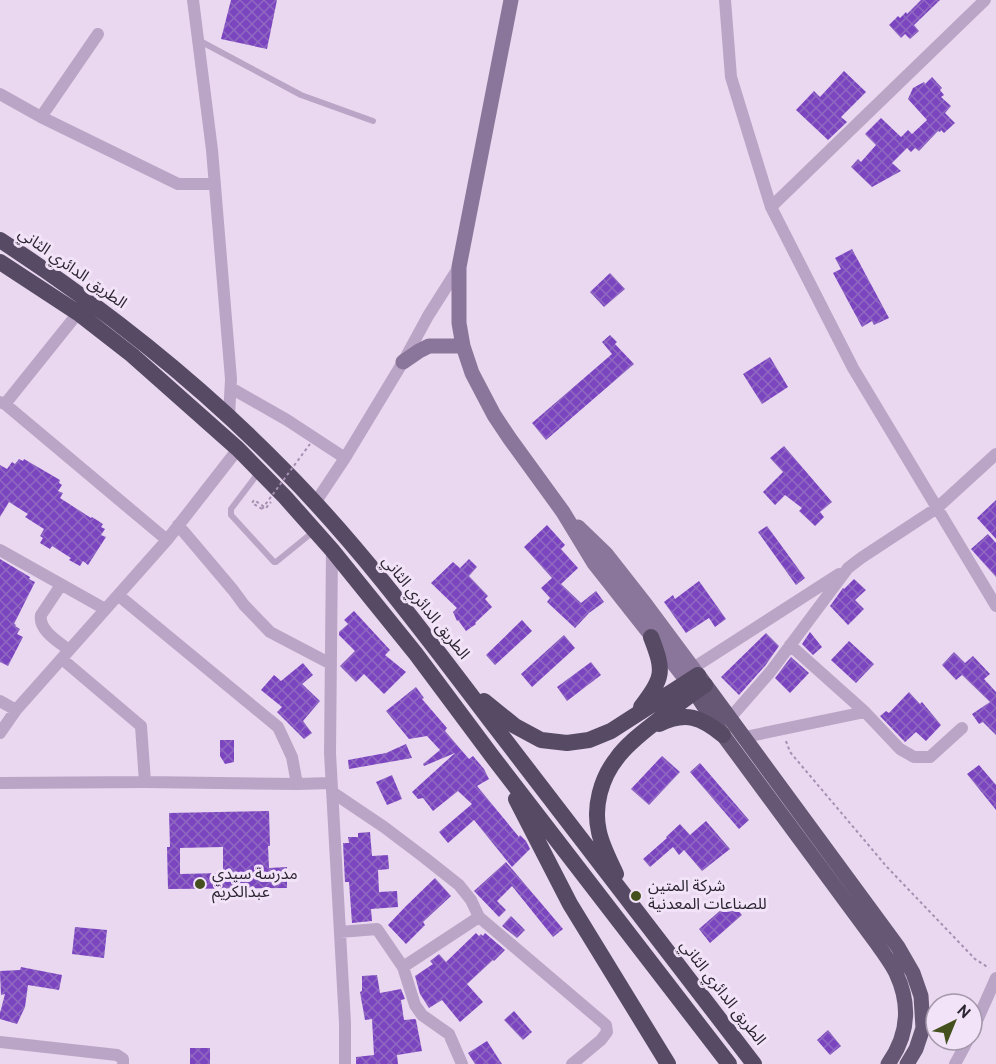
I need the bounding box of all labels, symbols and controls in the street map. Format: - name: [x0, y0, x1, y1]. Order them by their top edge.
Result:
- street label: الطريق الدائري الثاني: [13, 224, 130, 315]
- street label: الطريق الدائري الثاني: [376, 552, 473, 665]
- place label: مدرسة سيدي عبدالكريم: [212, 865, 298, 904]
- marker: مدرسة سيدي عبدالكريم: [193, 877, 207, 891]
- place label: شركة المتين للصناعات المعدنية: [648, 877, 767, 915]
- marker: شركة المتين للصناعات المعدنية: [629, 889, 643, 903]
- street label: الطريق الدائري الثاني: [674, 936, 769, 1050]
- north arrow: [924, 992, 984, 1052]
- text: N: [952, 1001, 974, 1024]

